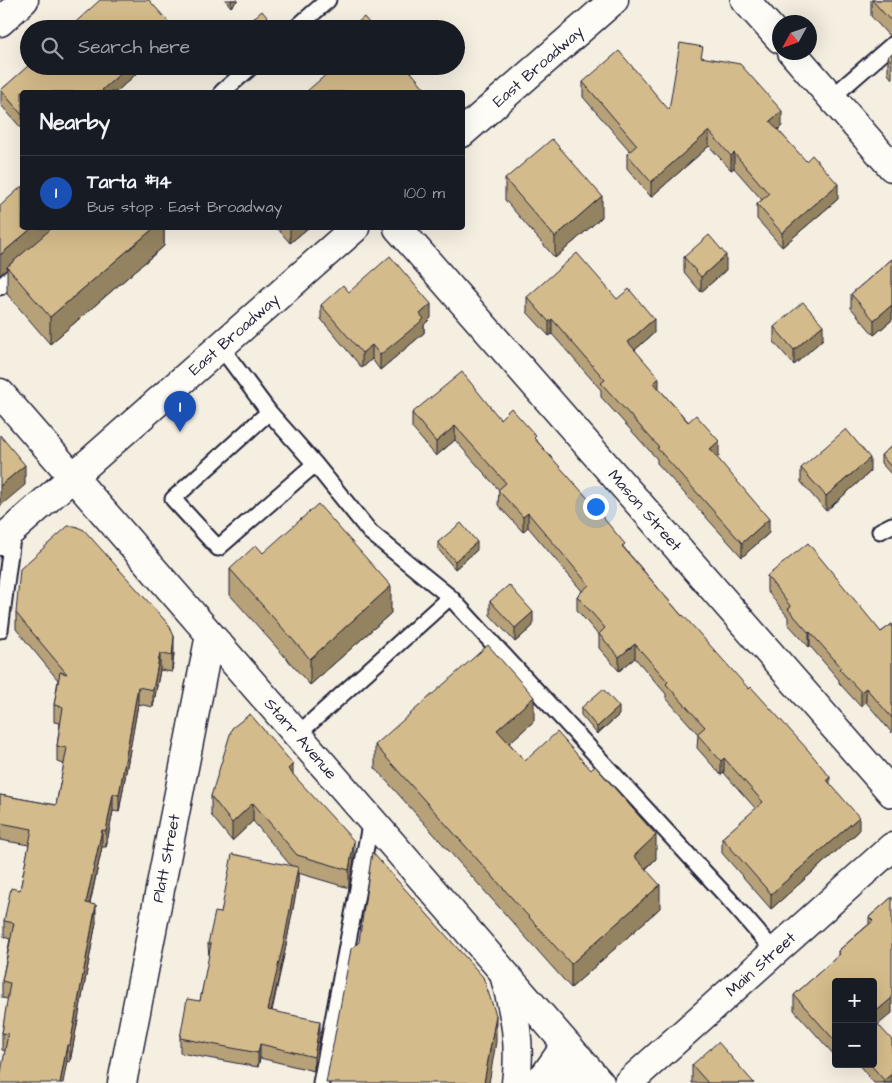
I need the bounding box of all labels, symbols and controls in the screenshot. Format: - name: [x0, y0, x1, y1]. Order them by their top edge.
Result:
- north arrow: [772, 15, 817, 60]
- search box: [20, 20, 465, 75]
- street label: East Broadway: [488, 21, 589, 112]
- icon: search: [38, 34, 66, 62]
- text: Search here: [78, 34, 190, 61]
- text: Nearby: [40, 108, 110, 137]
- text: Tarta #14: [87, 169, 171, 196]
- text: 1: [55, 182, 57, 204]
- text: 100 m: [404, 182, 445, 204]
- text: Bus stop · East Broadway: [87, 196, 282, 218]
- street label: East Broadway: [184, 289, 285, 381]
- pin: 1: [164, 391, 196, 432]
- street label: Mason Street: [603, 465, 687, 556]
- your location: [583, 494, 609, 520]
- street label: Starr Avenue: [259, 693, 342, 784]
- street label: Platt Street: [147, 812, 186, 904]
- street label: Main Street: [721, 927, 801, 1002]
- map controls: [832, 978, 877, 1068]
- button: +: [832, 978, 877, 1023]
- button: −: [832, 1023, 877, 1068]

